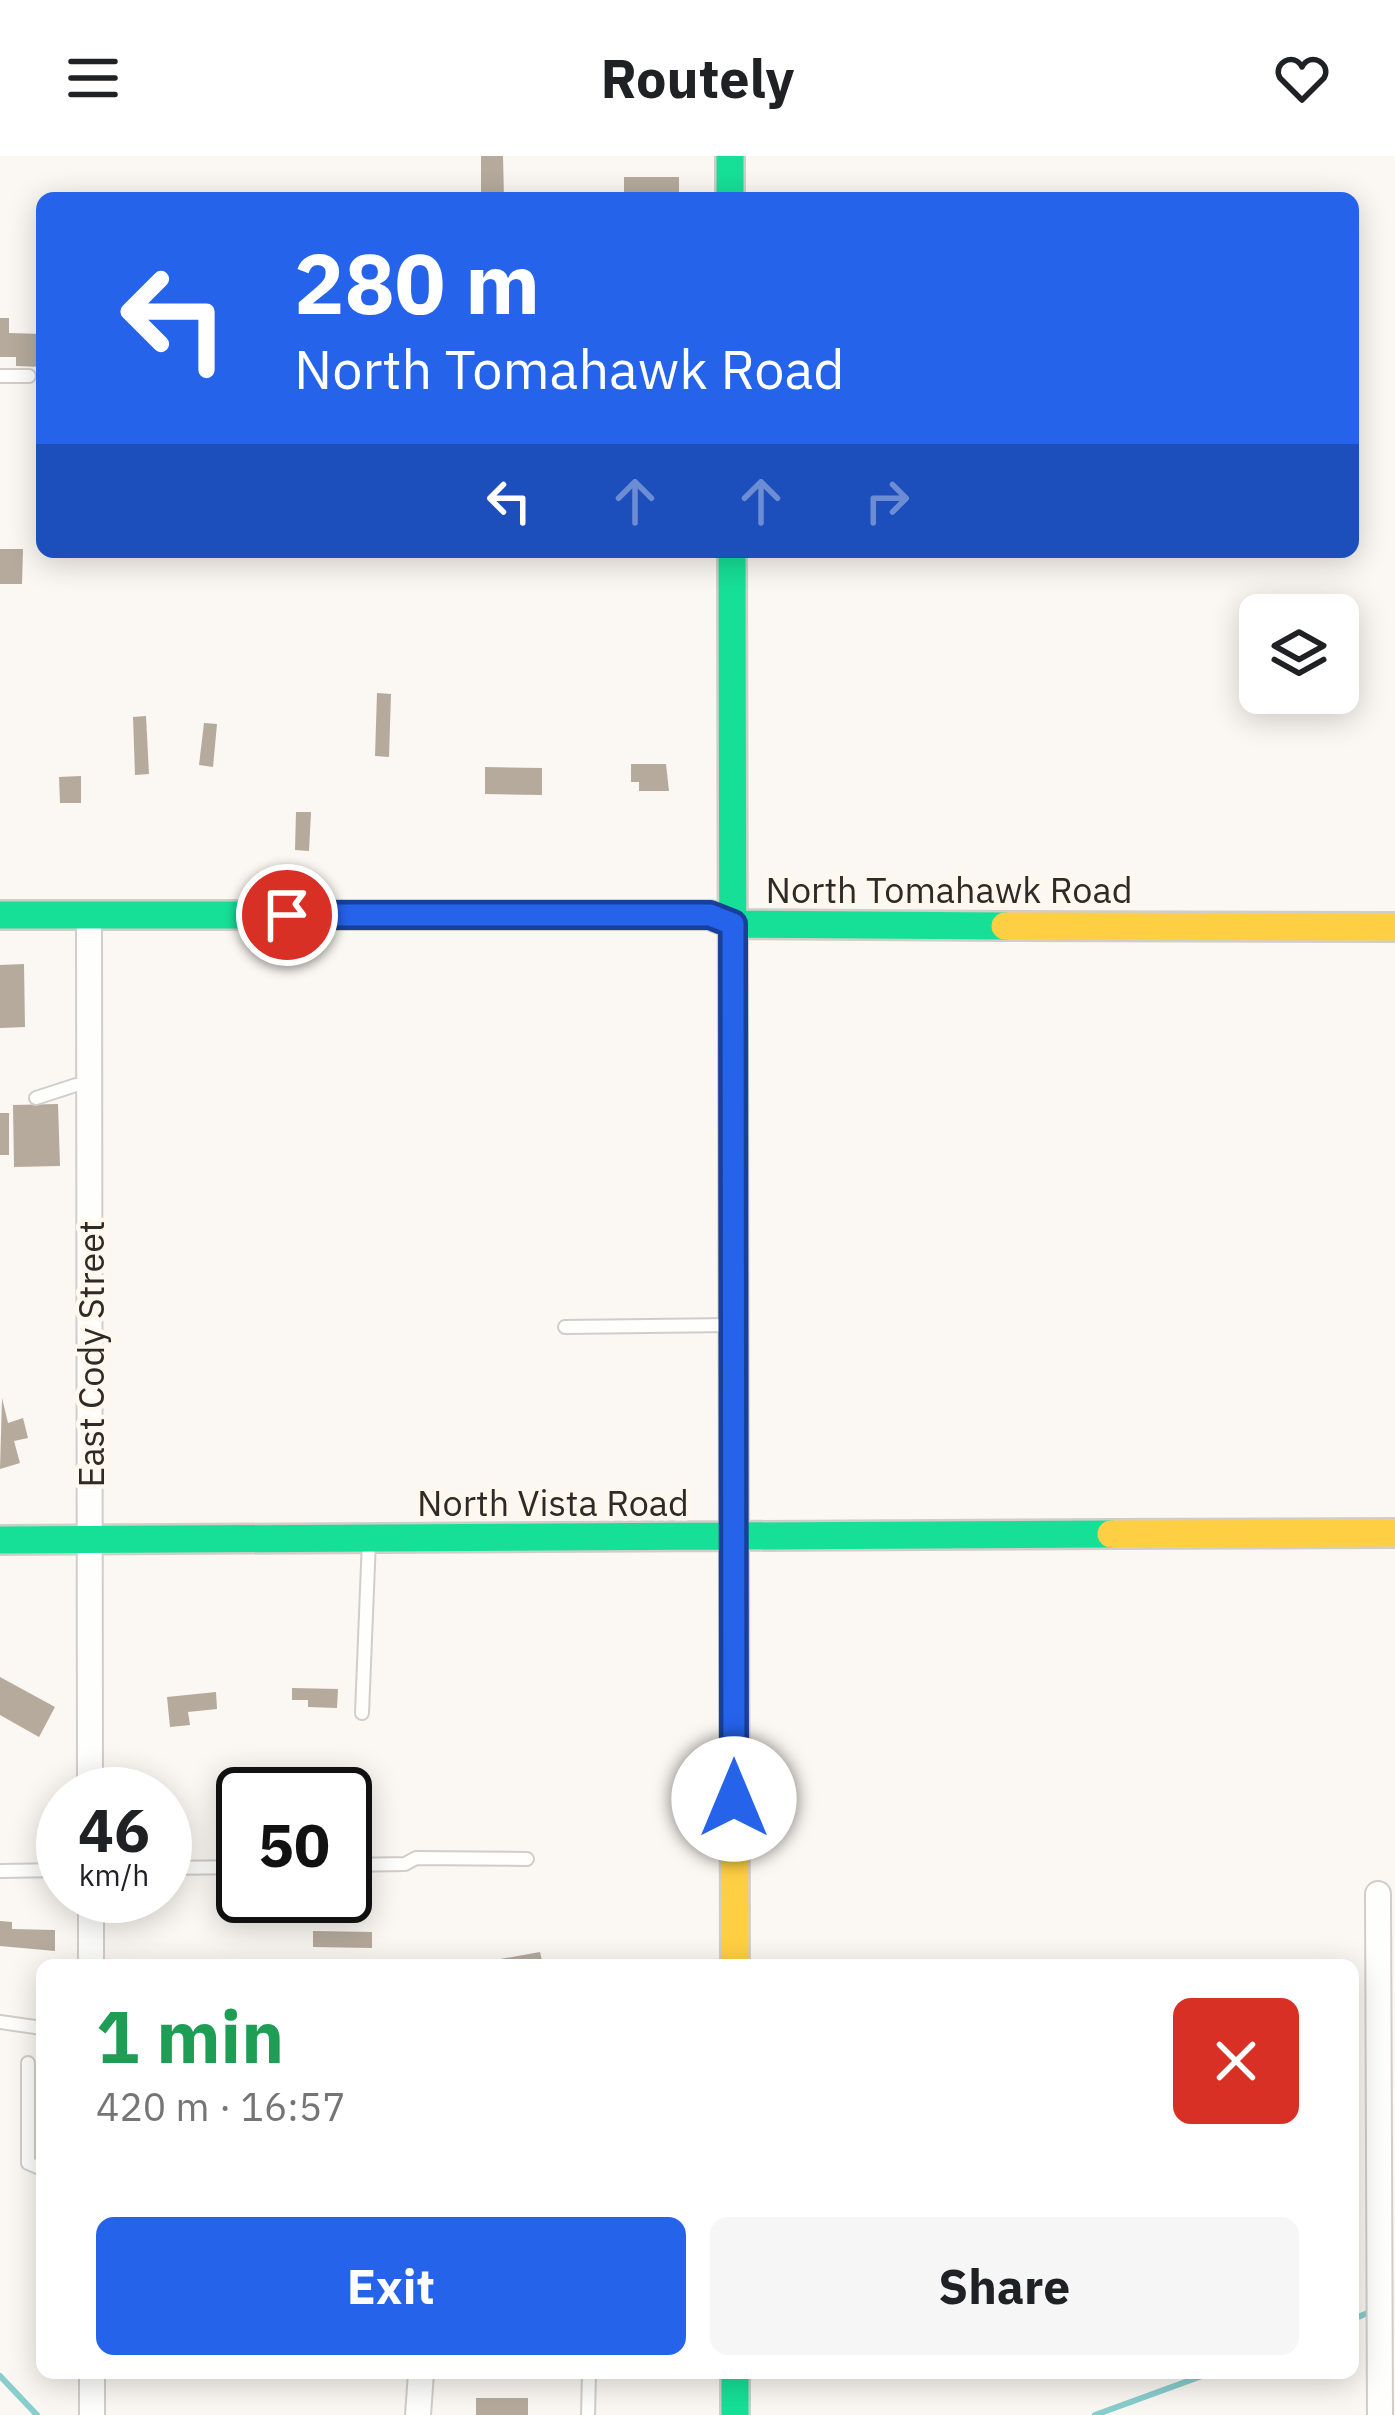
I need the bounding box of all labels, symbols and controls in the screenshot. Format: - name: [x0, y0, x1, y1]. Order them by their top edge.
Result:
- text: Routely: [601, 43, 794, 113]
- icon: menu: [60, 45, 126, 111]
- icon: heart: [1269, 45, 1335, 111]
- text: 280 m: [294, 228, 540, 337]
- icon: left: [96, 240, 252, 396]
- text: North Tomahawk Road: [294, 334, 845, 404]
- icon: left: [476, 468, 542, 534]
- icon: ahead: [602, 468, 668, 534]
- icon: ahead: [728, 468, 794, 534]
- icon: right: [854, 468, 920, 534]
- map controls: [1239, 594, 1359, 714]
- button: layers: [1239, 594, 1359, 714]
- pin: [236, 864, 338, 966]
- street label: North Tomahawk Road: [765, 866, 1133, 913]
- icon: arrive: [254, 882, 320, 948]
- street label: East Cody Street: [67, 1220, 114, 1488]
- street label: North Vista Road: [417, 1479, 689, 1526]
- position arrow: [671, 1736, 797, 1862]
- speed limit sign: 50: [216, 1767, 372, 1923]
- text: 46: [78, 1790, 150, 1869]
- text: km/h: [79, 1855, 149, 1894]
- text: 1 min: [96, 1989, 284, 2083]
- button: close: [1173, 1998, 1299, 2124]
- text: 420 m · 16:57: [96, 2081, 346, 2132]
- button: Exit: [96, 2217, 686, 2355]
- button: Share: [710, 2217, 1299, 2355]

